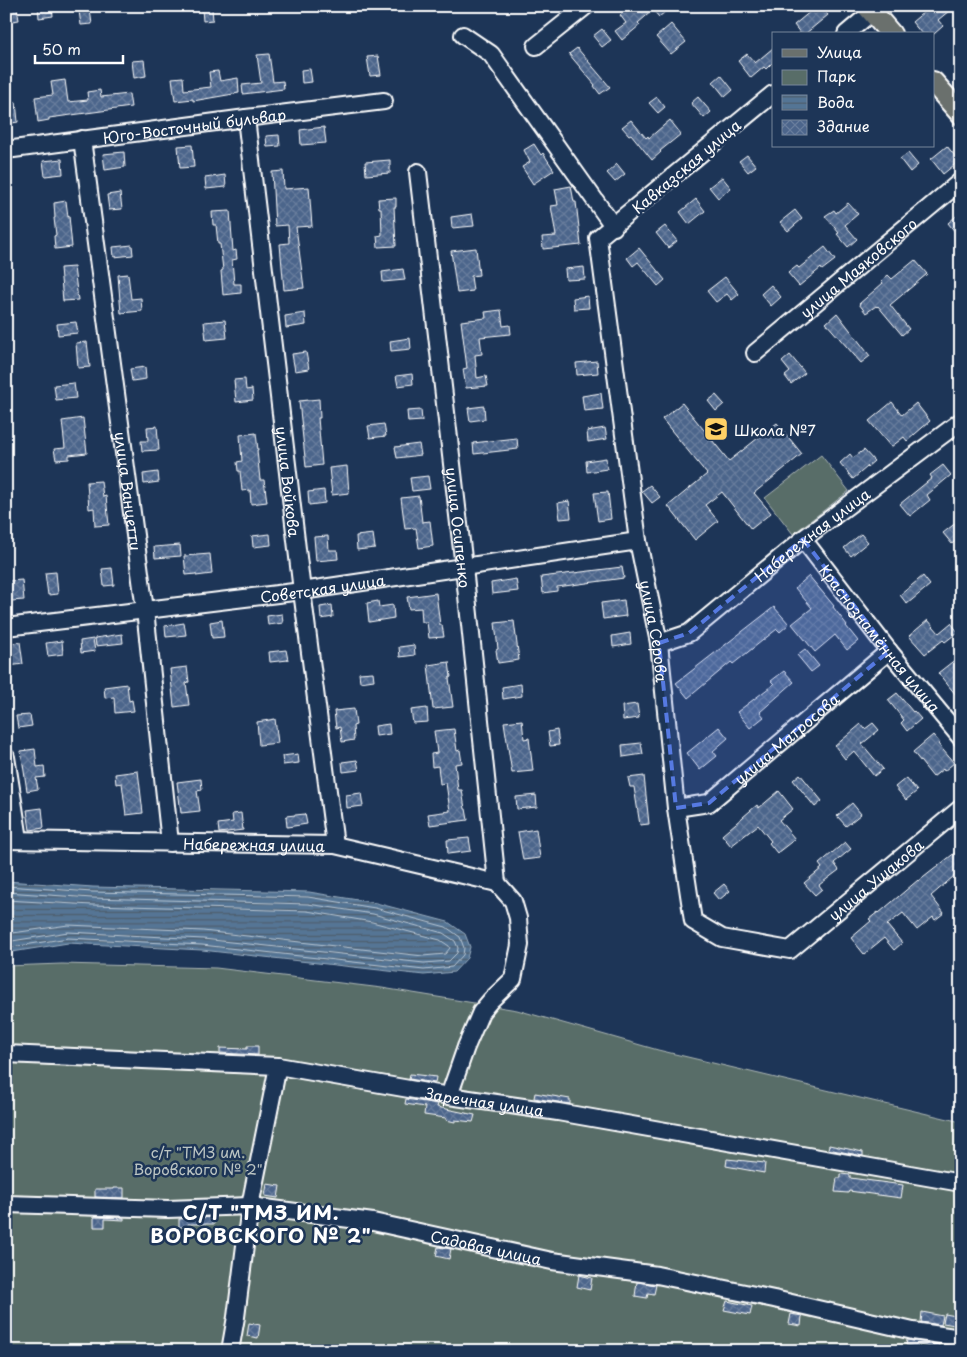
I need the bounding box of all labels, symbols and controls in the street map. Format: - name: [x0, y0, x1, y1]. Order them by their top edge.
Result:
- scale bar: [35, 32, 122, 64]
- legend: [772, 32, 934, 148]
- text: 50 m: [42, 37, 81, 60]
- text: Улица: [817, 40, 862, 63]
- text: Парк: [817, 64, 856, 87]
- text: Вода: [817, 90, 855, 113]
- street label: Юго-Восточный бульвар: [101, 102, 287, 148]
- street label: Кавказская улица: [626, 113, 746, 219]
- text: Здание: [817, 114, 870, 137]
- street label: улица Маяковского: [794, 211, 921, 323]
- school or university icon: Школа №7: [703, 416, 729, 442]
- place label: Школа №7: [734, 418, 816, 441]
- street label: улица Войкова: [271, 425, 307, 539]
- street label: улица Ванцетти: [110, 430, 148, 552]
- street label: улица Осипенко: [441, 466, 478, 589]
- street label: Набережная улица: [748, 481, 875, 587]
- street label: Краснознамённая улица: [815, 559, 947, 718]
- street label: Советская улица: [259, 567, 387, 608]
- street label: улица Серова: [635, 578, 675, 684]
- street label: улица Матросова: [728, 686, 844, 789]
- street label: Набережная улица: [183, 831, 325, 856]
- street label: улица Ушакова: [823, 832, 928, 926]
- street label: Заречная улица: [424, 1081, 546, 1121]
- park label: с/т "ТМЗ им. Воровского № 2": [133, 1140, 263, 1180]
- district label: С/Т "ТМЗ ИМ. ВОРОВСКОГО № 2": [150, 1197, 372, 1250]
- street label: Садовая улица: [429, 1223, 544, 1270]

